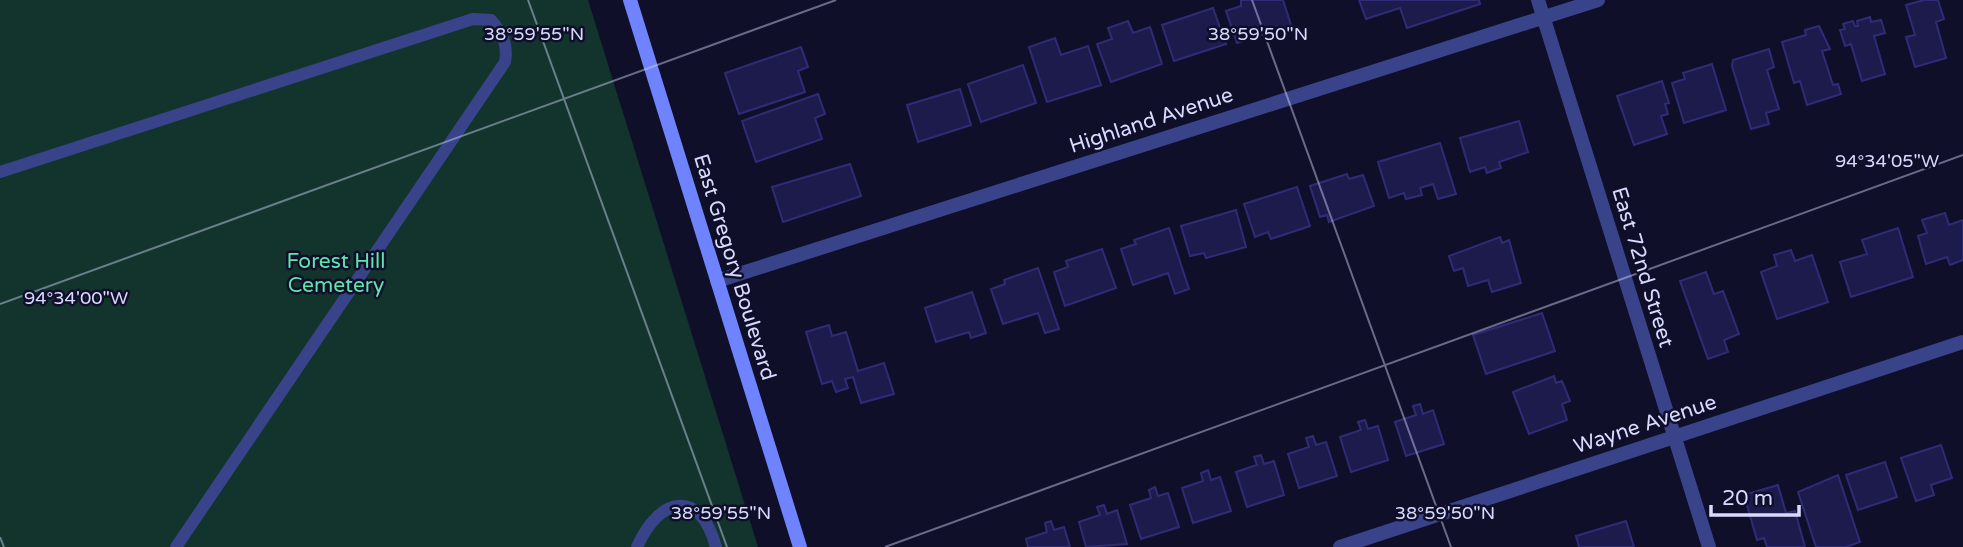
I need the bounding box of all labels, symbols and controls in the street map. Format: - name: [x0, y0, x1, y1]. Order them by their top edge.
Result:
- text: 38°59'55"N: [484, 23, 584, 45]
- text: 38°59'50"N: [1208, 23, 1308, 45]
- street label: Highland Avenue: [1066, 82, 1236, 159]
- text: 94°34'05"W: [1835, 150, 1939, 172]
- street label: East Gregory Boulevard: [688, 151, 781, 383]
- street label: East 72nd Street: [1606, 184, 1679, 350]
- park label: Forest Hill Cemetery: [286, 249, 386, 298]
- text: 94°34'00"W: [24, 287, 128, 309]
- street label: Wayne Avenue: [1571, 390, 1720, 459]
- scale bar: [1711, 474, 1798, 518]
- text: 20 m: [1722, 486, 1773, 511]
- text: 38°59'55"N: [671, 502, 771, 524]
- text: 38°59'50"N: [1395, 502, 1495, 524]

